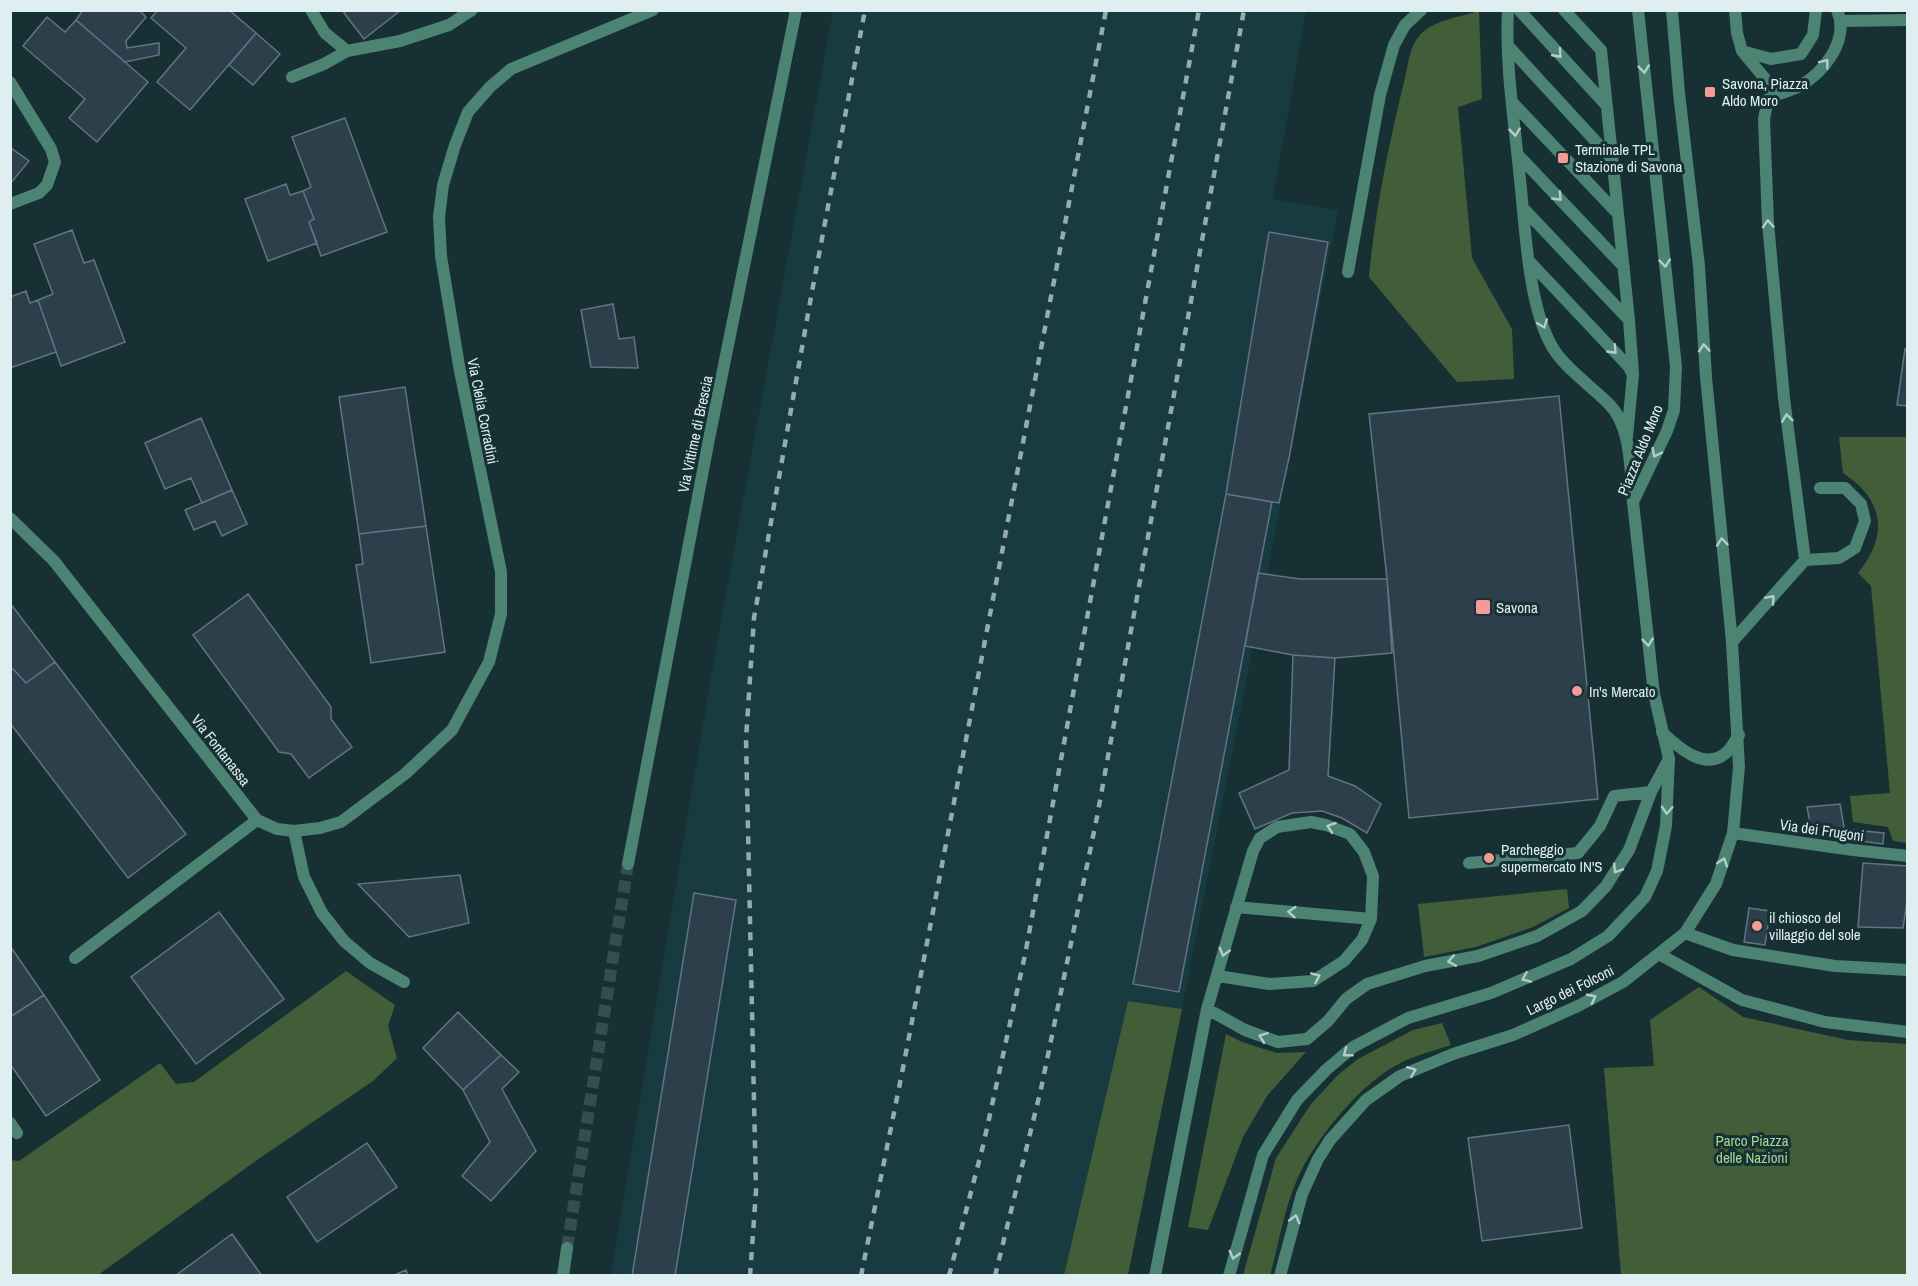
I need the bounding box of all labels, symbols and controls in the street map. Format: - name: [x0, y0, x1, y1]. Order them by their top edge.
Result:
- one-way arrow: [1551, 47, 1562, 57]
- one-way arrow: [1818, 59, 1829, 70]
- one-way arrow: [1638, 64, 1650, 73]
- place label: Savona, Piazza Aldo Moro: [1721, 73, 1808, 111]
- marker: Savona, Piazza Aldo Moro: [1703, 85, 1717, 99]
- one-way arrow: [1508, 127, 1521, 136]
- place label: Terminale TPL Stazione di Savona: [1575, 139, 1683, 177]
- marker: Terminale TPL Stazione di Savona: [1556, 151, 1570, 165]
- one-way arrow: [1551, 191, 1562, 201]
- one-way arrow: [1762, 219, 1775, 228]
- one-way arrow: [1658, 258, 1671, 267]
- one-way arrow: [1535, 319, 1548, 329]
- one-way arrow: [1605, 342, 1616, 353]
- one-way arrow: [1698, 344, 1711, 353]
- street label: Via Clelia Corradini: [462, 356, 504, 466]
- street label: Via Vittime di Brescia: [672, 373, 718, 495]
- street label: Piazza Aldo Moro: [1612, 401, 1668, 499]
- one-way arrow: [1781, 413, 1794, 422]
- one-way arrow: [1652, 447, 1664, 458]
- one-way arrow: [1716, 538, 1729, 547]
- one-way arrow: [1764, 595, 1775, 605]
- place label: Savona: [1496, 597, 1538, 618]
- marker: Savona: [1474, 598, 1492, 616]
- one-way arrow: [1642, 638, 1654, 647]
- place label: In's Mercato: [1589, 681, 1656, 702]
- marker: In's Mercato: [1570, 684, 1584, 698]
- street label: Via Fontanassa: [186, 710, 256, 790]
- one-way arrow: [1661, 806, 1674, 815]
- street label: Via dei Frugoni: [1779, 814, 1865, 846]
- one-way arrow: [1326, 822, 1337, 835]
- place label: Parcheggio supermercato IN'S: [1501, 839, 1602, 877]
- marker: Parcheggio supermercato IN'S: [1482, 851, 1496, 865]
- one-way arrow: [1716, 857, 1728, 868]
- one-way arrow: [1614, 862, 1625, 873]
- one-way arrow: [1287, 906, 1297, 919]
- place label: il chiosco del villaggio del sole: [1769, 907, 1861, 945]
- marker: il chiosco del villaggio del sole: [1750, 919, 1764, 933]
- one-way arrow: [1219, 946, 1231, 957]
- one-way arrow: [1448, 954, 1458, 967]
- street label: Largo dei Folconi: [1523, 960, 1617, 1020]
- one-way arrow: [1521, 971, 1532, 983]
- one-way arrow: [1310, 972, 1321, 984]
- one-way arrow: [1586, 994, 1596, 1005]
- one-way arrow: [1258, 1031, 1269, 1044]
- one-way arrow: [1342, 1045, 1353, 1056]
- one-way arrow: [1405, 1066, 1416, 1078]
- park label: Parco Piazza delle Nazioni: [1715, 1130, 1789, 1168]
- one-way arrow: [1288, 1214, 1300, 1225]
- one-way arrow: [1229, 1250, 1242, 1260]

